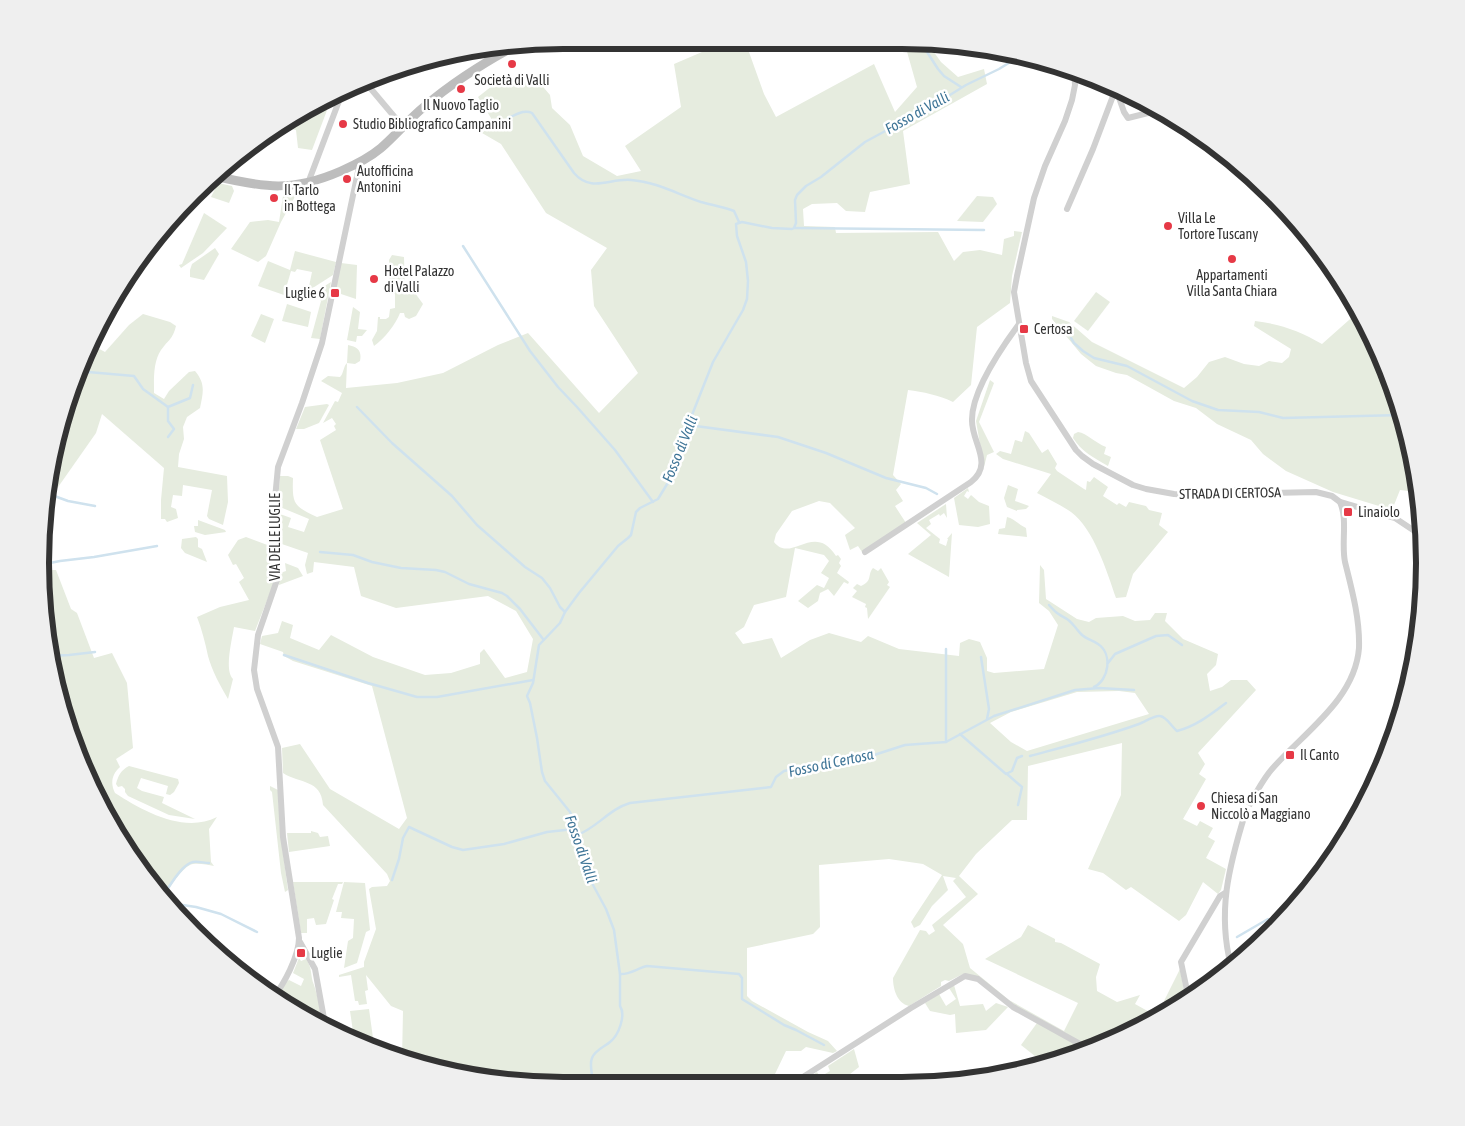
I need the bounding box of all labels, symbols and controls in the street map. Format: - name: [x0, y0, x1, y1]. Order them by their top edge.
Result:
- marker: Società di Valli: [506, 58, 518, 70]
- place label: Società di Valli: [474, 72, 550, 88]
- marker: Il Nuovo Taglio: [455, 83, 467, 95]
- water label: Fosso di Valli: [882, 88, 952, 137]
- place label: Il Nuovo Taglio: [423, 97, 499, 113]
- place label: Studio Bibliografico Campanini: [353, 116, 511, 132]
- marker: Studio Bibliografico Campanini: [337, 118, 349, 130]
- place label: Autofficina Antonini: [357, 163, 414, 195]
- marker: Autofficina Antonini: [341, 173, 353, 185]
- place label: Il Tarlo in Bottega: [284, 182, 336, 214]
- marker: Il Tarlo in Bottega: [268, 192, 280, 204]
- place label: Villa Le Tortore Tuscany: [1178, 210, 1258, 242]
- marker: Villa Le Tortore Tuscany: [1162, 220, 1174, 232]
- marker: Appartamenti Villa Santa Chiara: [1226, 253, 1238, 265]
- place label: Hotel Palazzo di Valli: [384, 263, 454, 295]
- place label: Appartamenti Villa Santa Chiara: [1187, 267, 1277, 299]
- marker: Hotel Palazzo di Valli: [368, 273, 380, 285]
- place label: Luglie 6: [285, 285, 325, 301]
- marker: Luglie 6: [329, 287, 341, 299]
- place label: Certosa: [1034, 321, 1073, 337]
- marker: Certosa: [1018, 323, 1030, 335]
- water label: Fosso di Valli: [658, 412, 701, 485]
- street label: STRADA DI CERTOSA: [1179, 484, 1281, 502]
- street label: VIA DELLE LUGLIE: [267, 493, 283, 581]
- place label: Linaiolo: [1358, 504, 1400, 520]
- marker: Linaiolo: [1342, 506, 1354, 518]
- water label: Fosso di Certosa: [787, 745, 875, 780]
- place label: Il Canto: [1300, 747, 1339, 763]
- marker: Il Canto: [1284, 749, 1296, 761]
- place label: Chiesa di San Niccolò a Maggiano: [1211, 790, 1311, 822]
- marker: Chiesa di San Niccolò a Maggiano: [1195, 800, 1207, 812]
- water label: Fosso di Valli: [562, 813, 601, 885]
- place label: Luglie: [311, 945, 343, 961]
- marker: Luglie: [295, 947, 307, 959]

